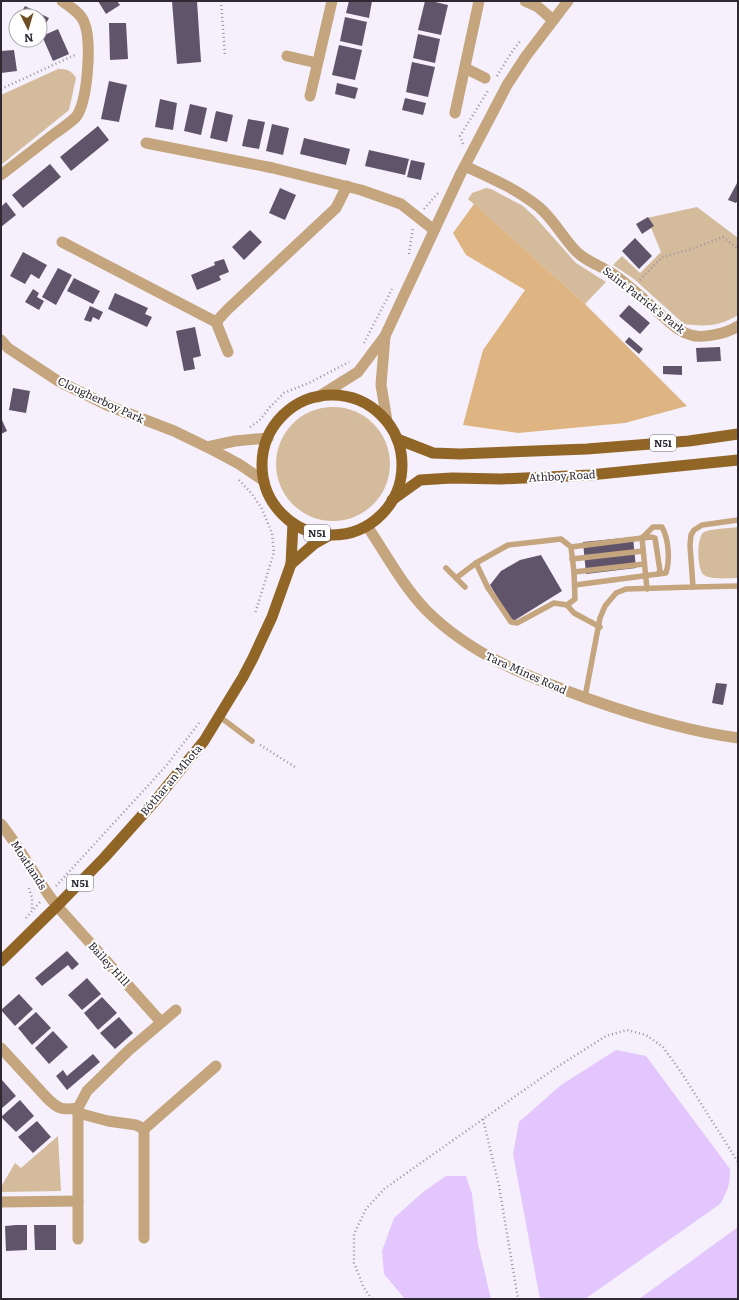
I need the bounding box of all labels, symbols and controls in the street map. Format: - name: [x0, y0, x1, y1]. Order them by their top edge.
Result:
- north arrow: [8, 8, 48, 48]
- text: N: [24, 31, 34, 47]
- street label: Saint Patrick's Park: [600, 262, 689, 337]
- street label: Clougherboy Park: [55, 372, 148, 426]
- road number: N51: [650, 435, 676, 451]
- street label: Athboy Road: [528, 465, 596, 485]
- road number: N51: [304, 525, 330, 541]
- street label: Tara Mines Road: [483, 647, 570, 697]
- street label: Bóthar an Mhota: [136, 740, 205, 818]
- street label: Moatlands: [8, 837, 52, 892]
- road number: N51: [67, 875, 93, 891]
- street label: Bailey Hill: [85, 938, 134, 989]

